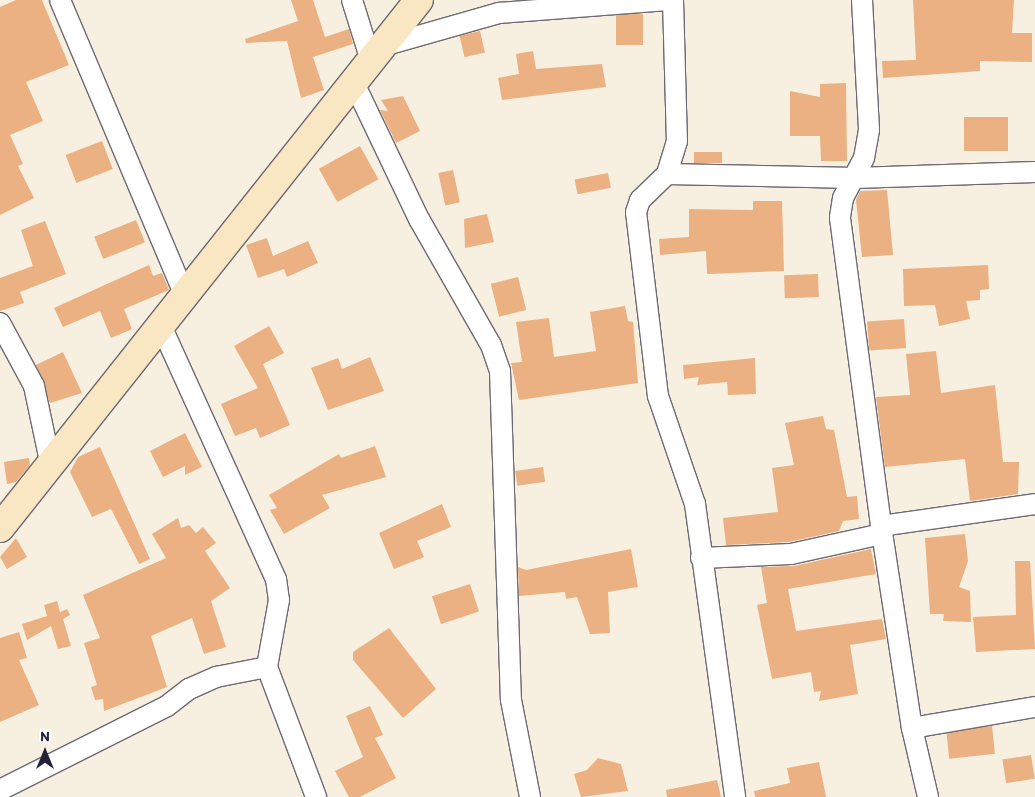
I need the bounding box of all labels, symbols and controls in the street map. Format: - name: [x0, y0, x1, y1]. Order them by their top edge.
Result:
- north arrow: [20, 727, 70, 777]
- text: N: [40, 728, 50, 745]

